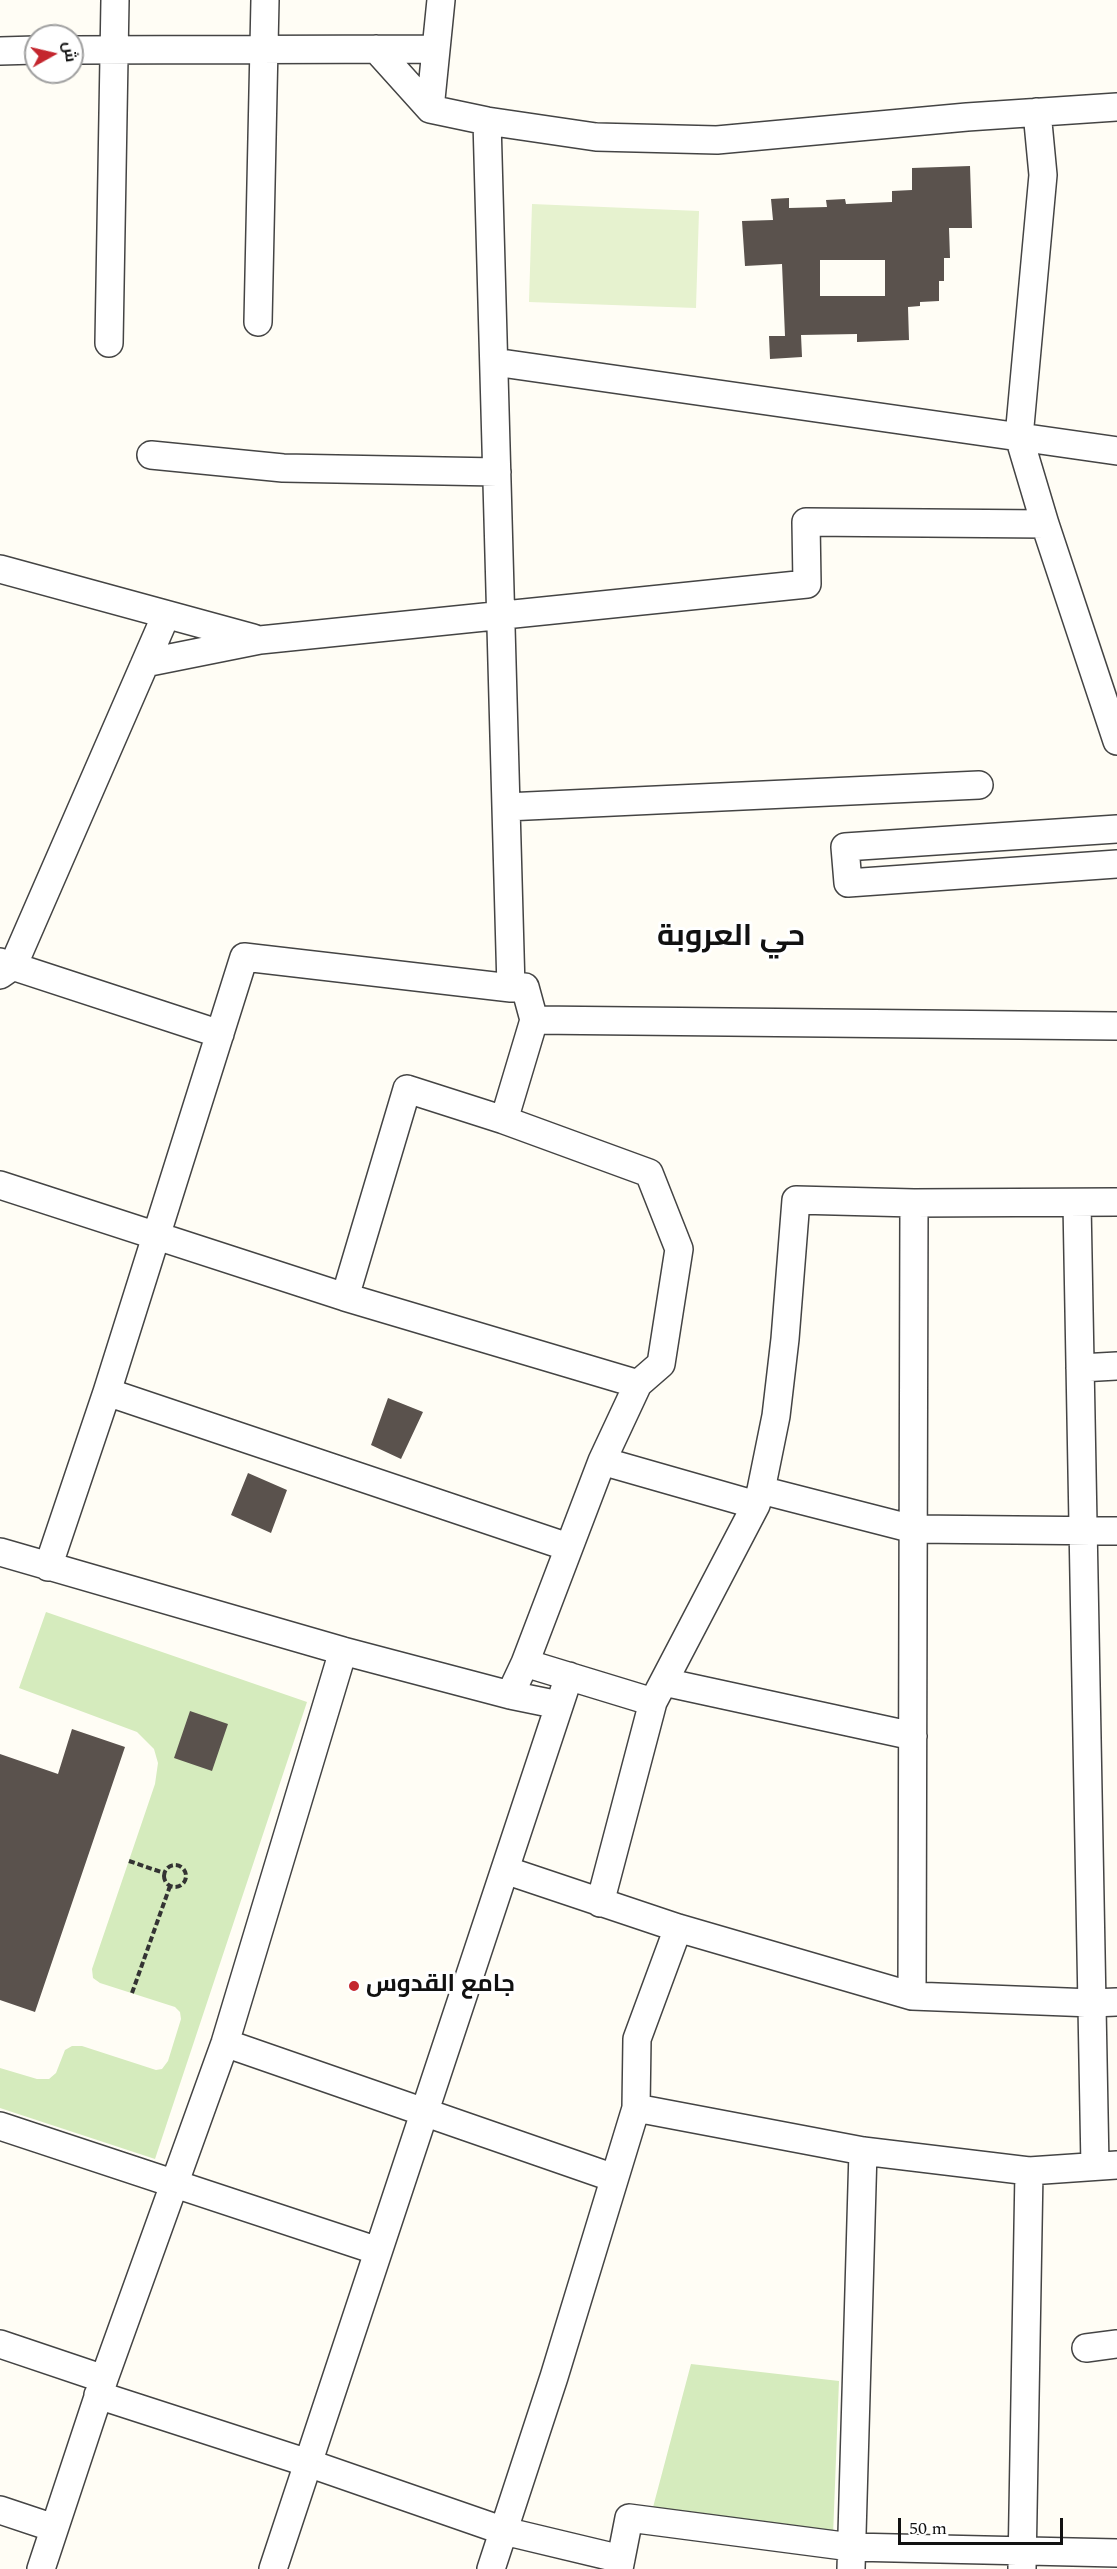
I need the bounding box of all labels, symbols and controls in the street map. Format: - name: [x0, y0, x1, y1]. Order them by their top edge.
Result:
- north arrow: [24, 24, 84, 84]
- text: ش: [57, 40, 83, 64]
- district label: حي العروبة: [657, 921, 805, 957]
- place label: جامع القدوس: [366, 1972, 515, 2000]
- marker: جامع القدوس: [347, 1979, 361, 1993]
- scale bar: [901, 2506, 1066, 2544]
- text: 50 m: [909, 2515, 947, 2542]

